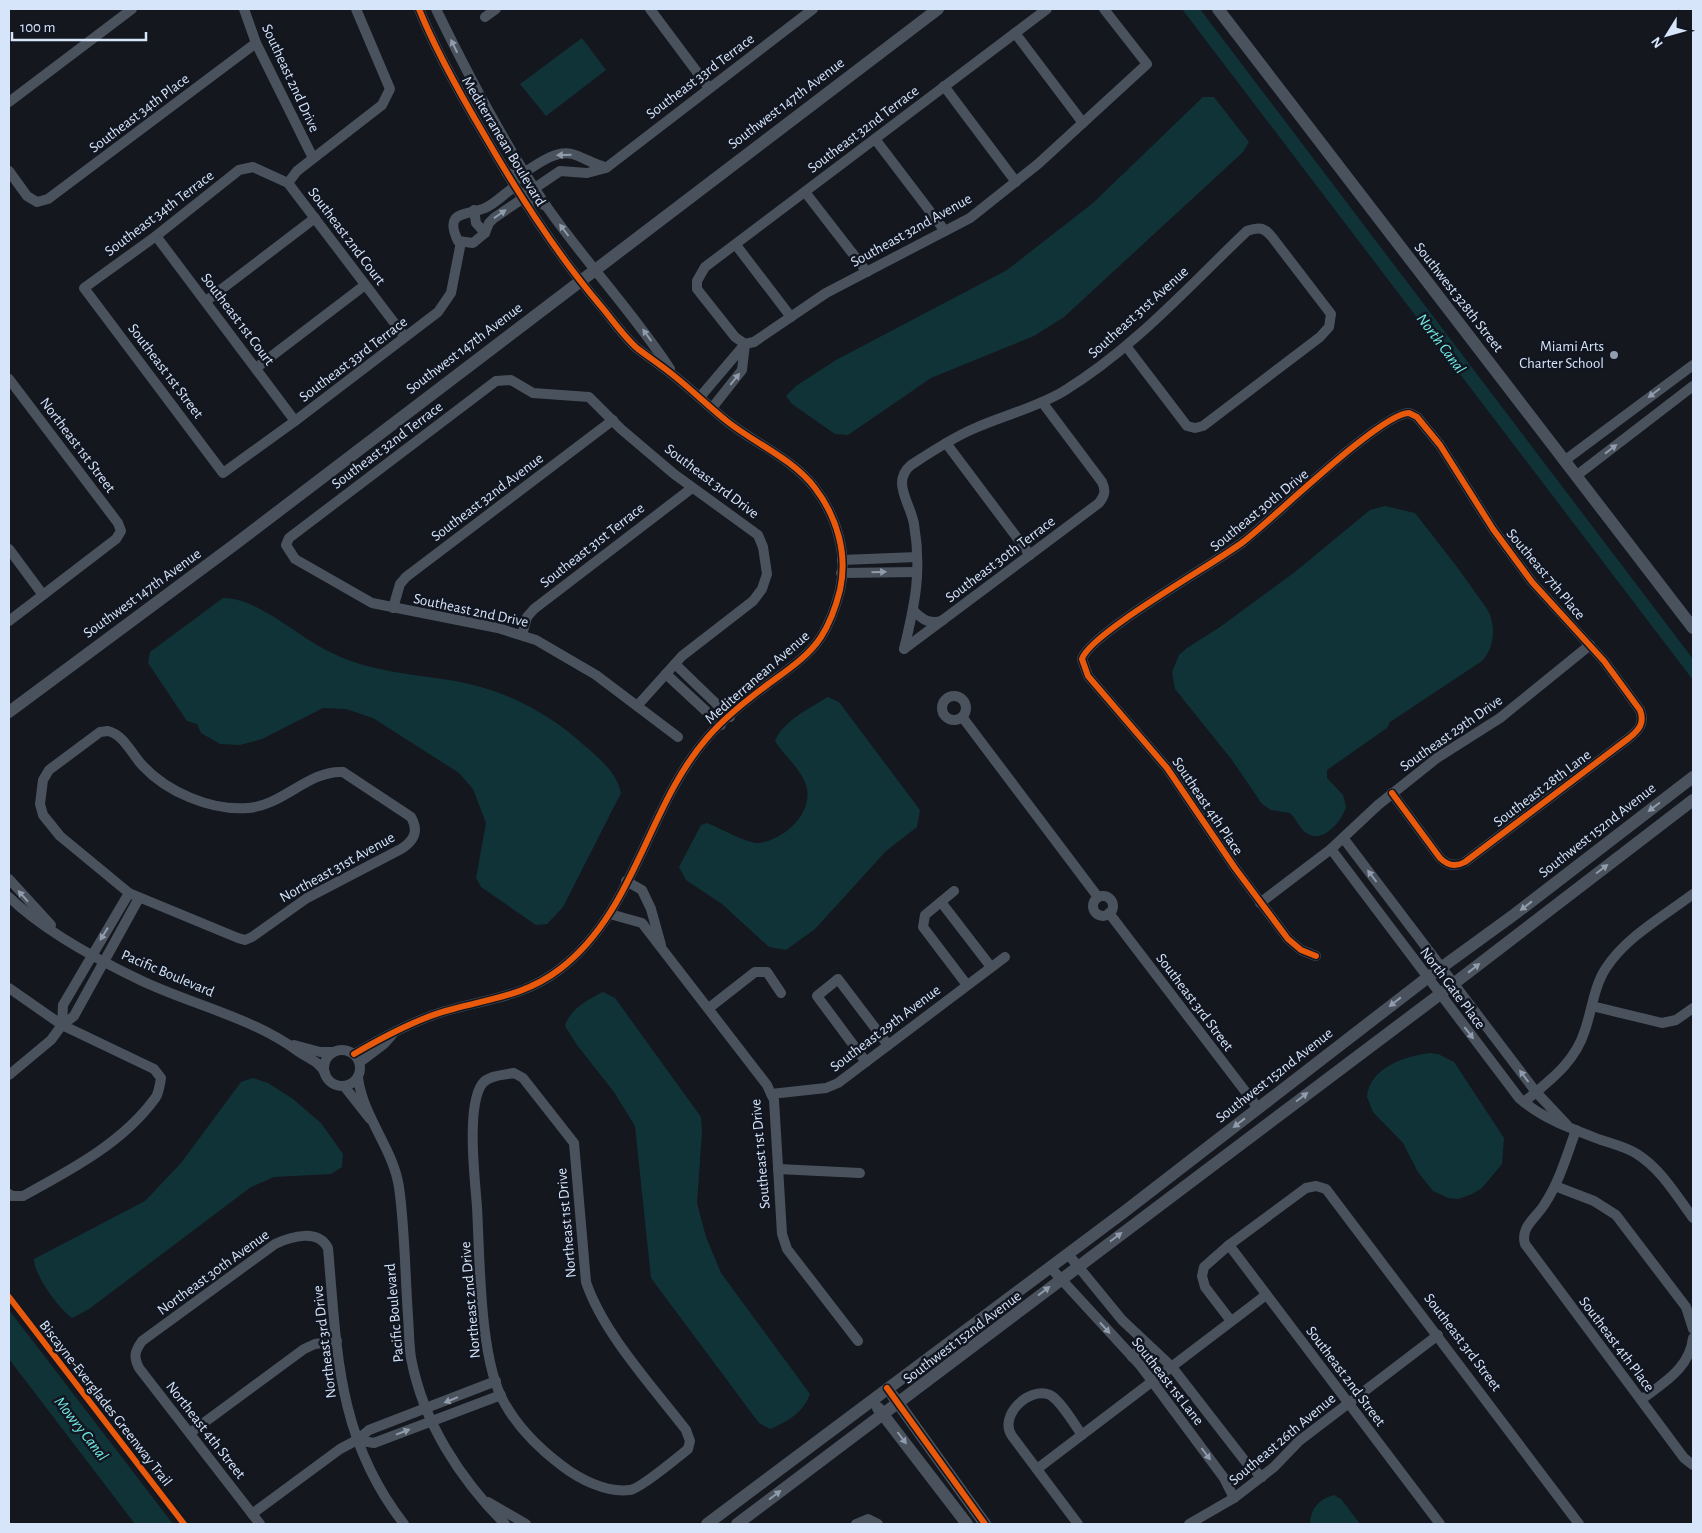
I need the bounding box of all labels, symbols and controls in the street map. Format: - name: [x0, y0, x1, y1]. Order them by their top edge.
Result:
- scale bar: [12, 10, 146, 42]
- north arrow: [1642, 10, 1692, 60]
- text: 100 m: [20, 20, 55, 35]
- street label: Southeast 2nd Drive: [259, 22, 322, 134]
- street label: Southeast 33rd Terrace: [644, 31, 757, 122]
- text: N: [1649, 34, 1666, 50]
- one-way arrow: [450, 39, 458, 53]
- street label: Southwest 147th Avenue: [725, 55, 847, 152]
- street label: Southeast 34th Place: [87, 71, 192, 156]
- street label: Mediterranean Boulevard: [459, 74, 548, 209]
- street label: Southeast 32nd Terrace: [805, 83, 922, 176]
- one-way arrow: [556, 151, 572, 159]
- street label: Southeast 34th Terrace: [102, 168, 217, 259]
- street label: Southeast 2nd Court: [305, 185, 388, 288]
- street label: Southeast 32nd Avenue: [848, 191, 974, 270]
- one-way arrow: [494, 209, 507, 219]
- one-way arrow: [559, 223, 569, 237]
- street label: Southwest 328th Street: [1411, 240, 1506, 355]
- street label: Southeast 31st Avenue: [1085, 264, 1191, 361]
- street label: Southeast 1st Court: [198, 270, 277, 368]
- street label: Southwest 147th Avenue: [403, 300, 525, 397]
- water label: North Canal: [1414, 311, 1469, 376]
- street label: Southeast 33rd Terrace: [297, 314, 410, 405]
- street label: Southeast 1st Street: [125, 321, 206, 422]
- one-way arrow: [642, 328, 652, 342]
- place label: Miami Arts Charter School: [1519, 339, 1604, 371]
- marker: Miami Arts Charter School: [1608, 349, 1620, 361]
- one-way arrow: [730, 373, 741, 386]
- one-way arrow: [1648, 388, 1661, 399]
- street label: Northeast 1st Street: [37, 395, 118, 496]
- street label: Southeast 32nd Terrace: [329, 399, 446, 492]
- street label: Southeast 3rd Drive: [662, 441, 762, 522]
- one-way arrow: [1604, 444, 1617, 455]
- street label: Southeast 32nd Avenue: [429, 451, 546, 544]
- street label: Southeast 30th Drive: [1207, 466, 1311, 554]
- street label: Southeast 31st Terrace: [537, 500, 647, 591]
- street label: Southeast 30th Terrace: [943, 513, 1058, 605]
- street label: Southeast 7th Place: [1503, 526, 1588, 623]
- street label: Southwest 147th Avenue: [81, 546, 204, 641]
- one-way arrow: [872, 568, 888, 576]
- street label: Southeast 2nd Drive: [412, 591, 530, 630]
- street label: Mediterranean Avenue: [702, 628, 813, 727]
- street label: Southeast 29th Drive: [1397, 692, 1505, 774]
- street label: Southeast 28th Lane: [1491, 747, 1594, 830]
- street label: Southeast 4th Place: [1169, 755, 1246, 858]
- street label: Southwest 152nd Avenue: [1536, 780, 1659, 881]
- one-way arrow: [1647, 802, 1661, 812]
- street label: Northeast 31st Avenue: [277, 830, 397, 905]
- one-way arrow: [1596, 864, 1609, 874]
- one-way arrow: [1367, 869, 1377, 883]
- one-way arrow: [17, 890, 29, 902]
- one-way arrow: [1519, 901, 1533, 911]
- one-way arrow: [99, 928, 108, 941]
- street label: North Gate Place: [1417, 945, 1488, 1032]
- street label: Pacific Boulevard: [119, 947, 217, 1000]
- street label: Southeast 3rd Street: [1153, 951, 1236, 1054]
- one-way arrow: [1467, 962, 1480, 973]
- street label: Southeast 29th Avenue: [827, 982, 943, 1075]
- one-way arrow: [1389, 997, 1402, 1008]
- street label: Southwest 152nd Avenue: [1213, 1025, 1336, 1126]
- one-way arrow: [1463, 1026, 1474, 1039]
- one-way arrow: [1518, 1070, 1529, 1083]
- one-way arrow: [1295, 1092, 1309, 1102]
- street label: Southeast 1st Drive: [748, 1098, 773, 1210]
- one-way arrow: [1232, 1118, 1245, 1128]
- street label: Northeast 1st Drive: [554, 1167, 579, 1279]
- street label: Northeast 30th Avenue: [155, 1227, 272, 1318]
- one-way arrow: [1109, 1232, 1123, 1242]
- street label: Northeast 2nd Drive: [458, 1241, 483, 1359]
- street label: Pacific Boulevard: [383, 1263, 406, 1363]
- street label: Northeast 3rd Drive: [310, 1285, 339, 1399]
- one-way arrow: [1037, 1285, 1050, 1296]
- street label: Southwest 152nd Avenue: [900, 1288, 1024, 1387]
- street label: Southeast 3rd Street: [1421, 1291, 1504, 1394]
- street label: Southeast 4th Place: [1576, 1294, 1657, 1395]
- street label: Biscayne-Everglades Greenway Trail: [36, 1318, 175, 1489]
- one-way arrow: [1099, 1321, 1111, 1333]
- street label: Southeast 2nd Street: [1303, 1323, 1388, 1429]
- street label: Southeast 1st Lane: [1129, 1335, 1206, 1428]
- street label: Northeast 4th Street: [163, 1379, 248, 1482]
- street label: Southeast 26th Avenue: [1226, 1391, 1338, 1488]
- water label: Mowry Canal: [51, 1394, 111, 1464]
- one-way arrow: [444, 1396, 458, 1404]
- one-way arrow: [396, 1427, 410, 1435]
- one-way arrow: [896, 1431, 907, 1444]
- one-way arrow: [1201, 1447, 1211, 1461]
- one-way arrow: [768, 1490, 782, 1500]

